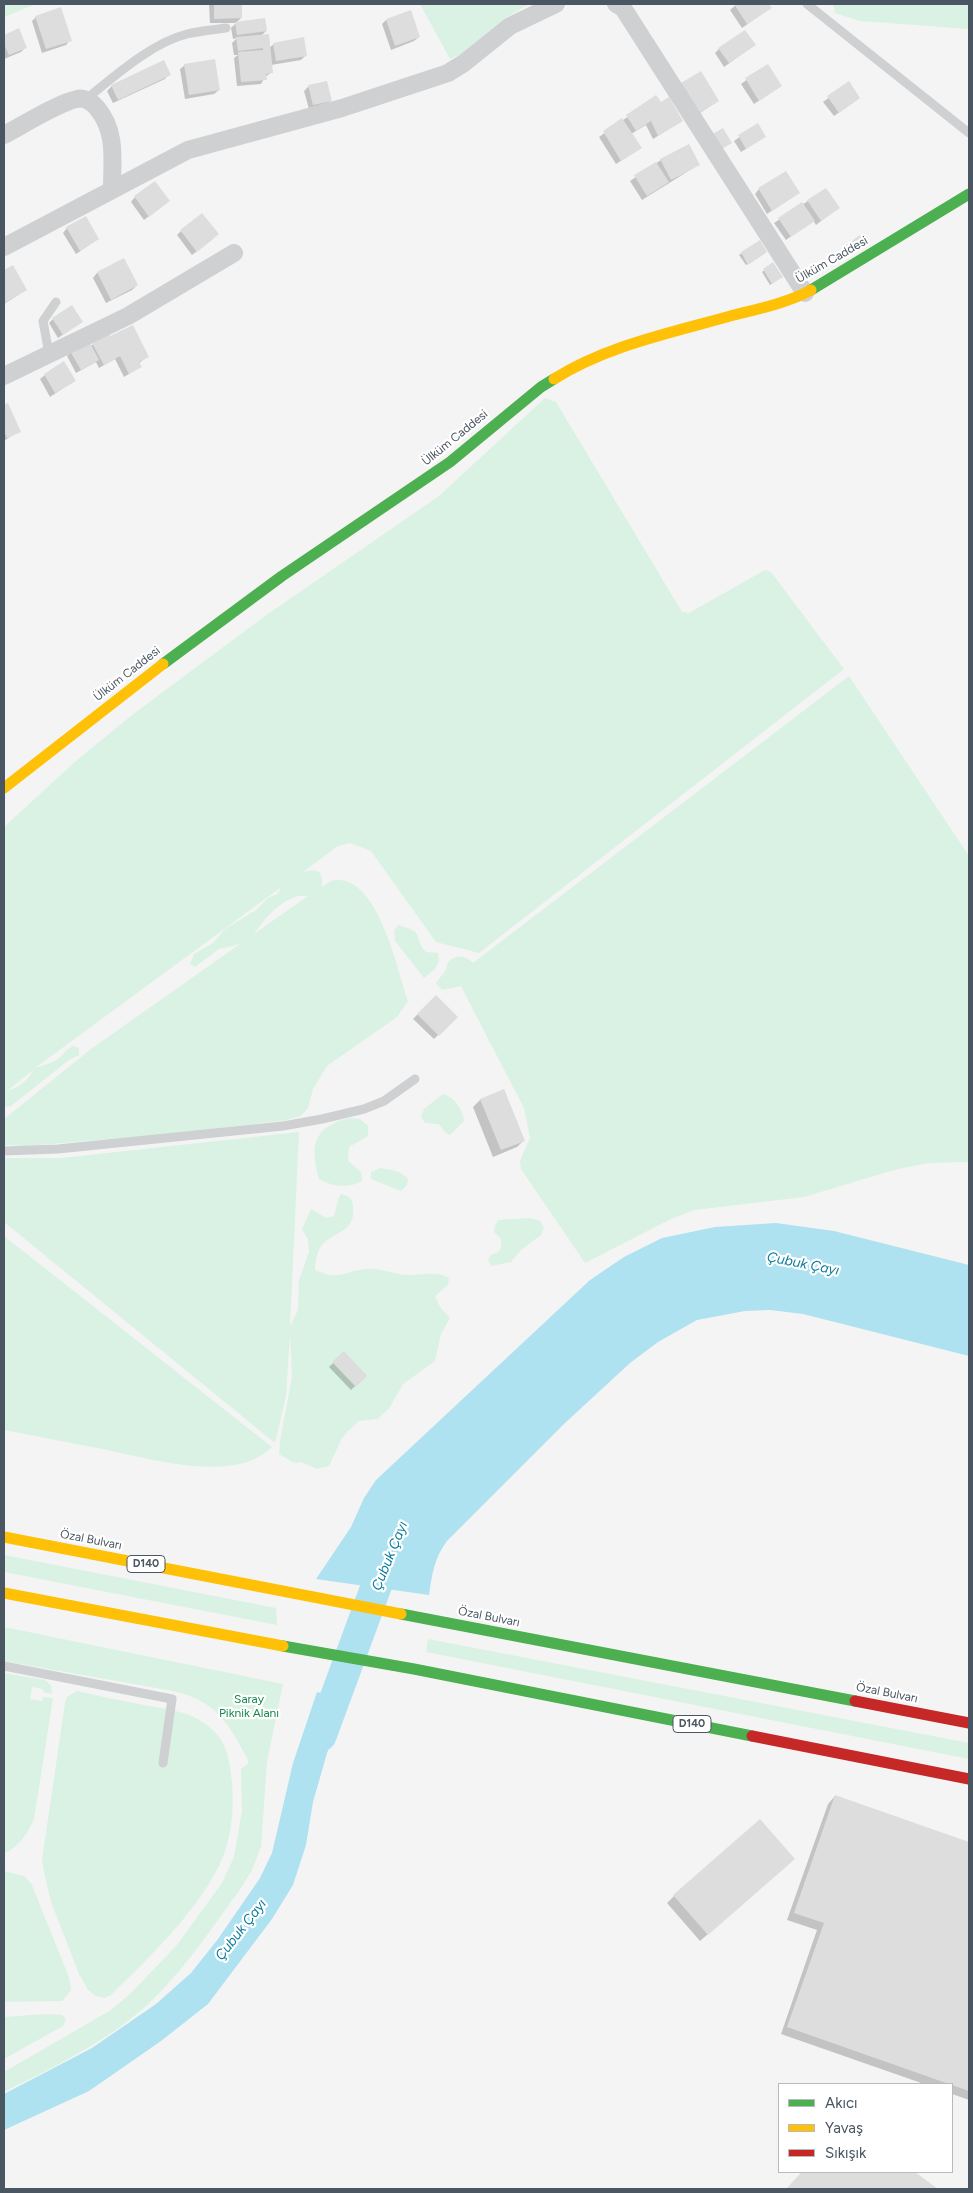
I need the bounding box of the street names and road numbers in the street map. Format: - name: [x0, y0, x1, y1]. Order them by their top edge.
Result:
- street label: Ülküm Caddesi: [794, 234, 870, 286]
- street label: Ülküm Caddesi: [419, 407, 491, 469]
- street label: Ülküm Caddesi: [91, 644, 163, 704]
- street label: Özal Bulvarı: [59, 1527, 123, 1553]
- road number: D140: [127, 1556, 165, 1572]
- street label: Özal Bulvarı: [457, 1604, 521, 1630]
- street label: Özal Bulvarı: [855, 1680, 919, 1706]
- road number: D140: [673, 1716, 711, 1732]

